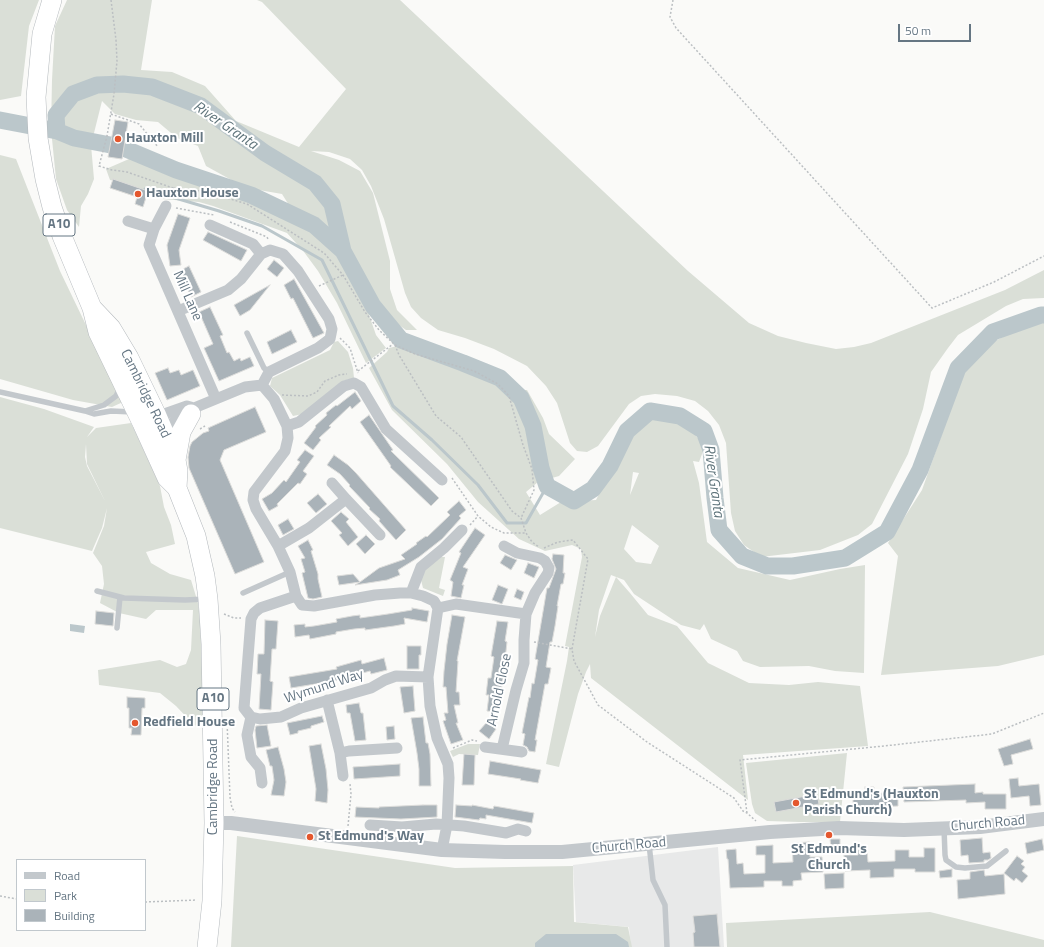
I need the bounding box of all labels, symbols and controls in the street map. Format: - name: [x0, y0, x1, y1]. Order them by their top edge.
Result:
- scale bar: [900, 16, 973, 42]
- text: 50 m: [905, 21, 931, 40]
- water label: River Granta: [190, 98, 260, 154]
- place label: Hauxton Mill: [126, 131, 204, 147]
- marker: Hauxton Mill: [113, 134, 123, 144]
- place label: Hauxton House: [146, 186, 239, 202]
- marker: Hauxton House: [133, 189, 143, 199]
- road number: A10: [43, 214, 75, 236]
- street label: Mill Lane: [169, 269, 205, 323]
- street label: Cambridge Road: [116, 347, 174, 441]
- water label: River Granta: [699, 443, 727, 519]
- street label: Arnold Close: [484, 652, 516, 728]
- street label: Wymund Way: [282, 666, 366, 708]
- road number: A10: [197, 688, 229, 710]
- place label: Redfield House: [143, 715, 235, 731]
- marker: Redfield House: [130, 718, 140, 728]
- street label: Cambridge Road: [206, 739, 222, 835]
- place label: St Edmund's (Hauxton Parish Church): [804, 787, 939, 820]
- marker: St Edmund's (Hauxton Parish Church): [791, 798, 801, 808]
- street label: Church Road: [950, 812, 1026, 836]
- place label: St Edmund's Way: [318, 829, 424, 845]
- marker: St Edmund's Church: [824, 830, 834, 840]
- marker: St Edmund's Way: [305, 832, 315, 842]
- street label: Church Road: [591, 834, 667, 858]
- place label: St Edmund's Church: [791, 842, 867, 874]
- legend: [16, 859, 146, 931]
- text: Road: [54, 866, 80, 885]
- text: Park: [54, 886, 77, 905]
- text: Building: [54, 906, 95, 925]

